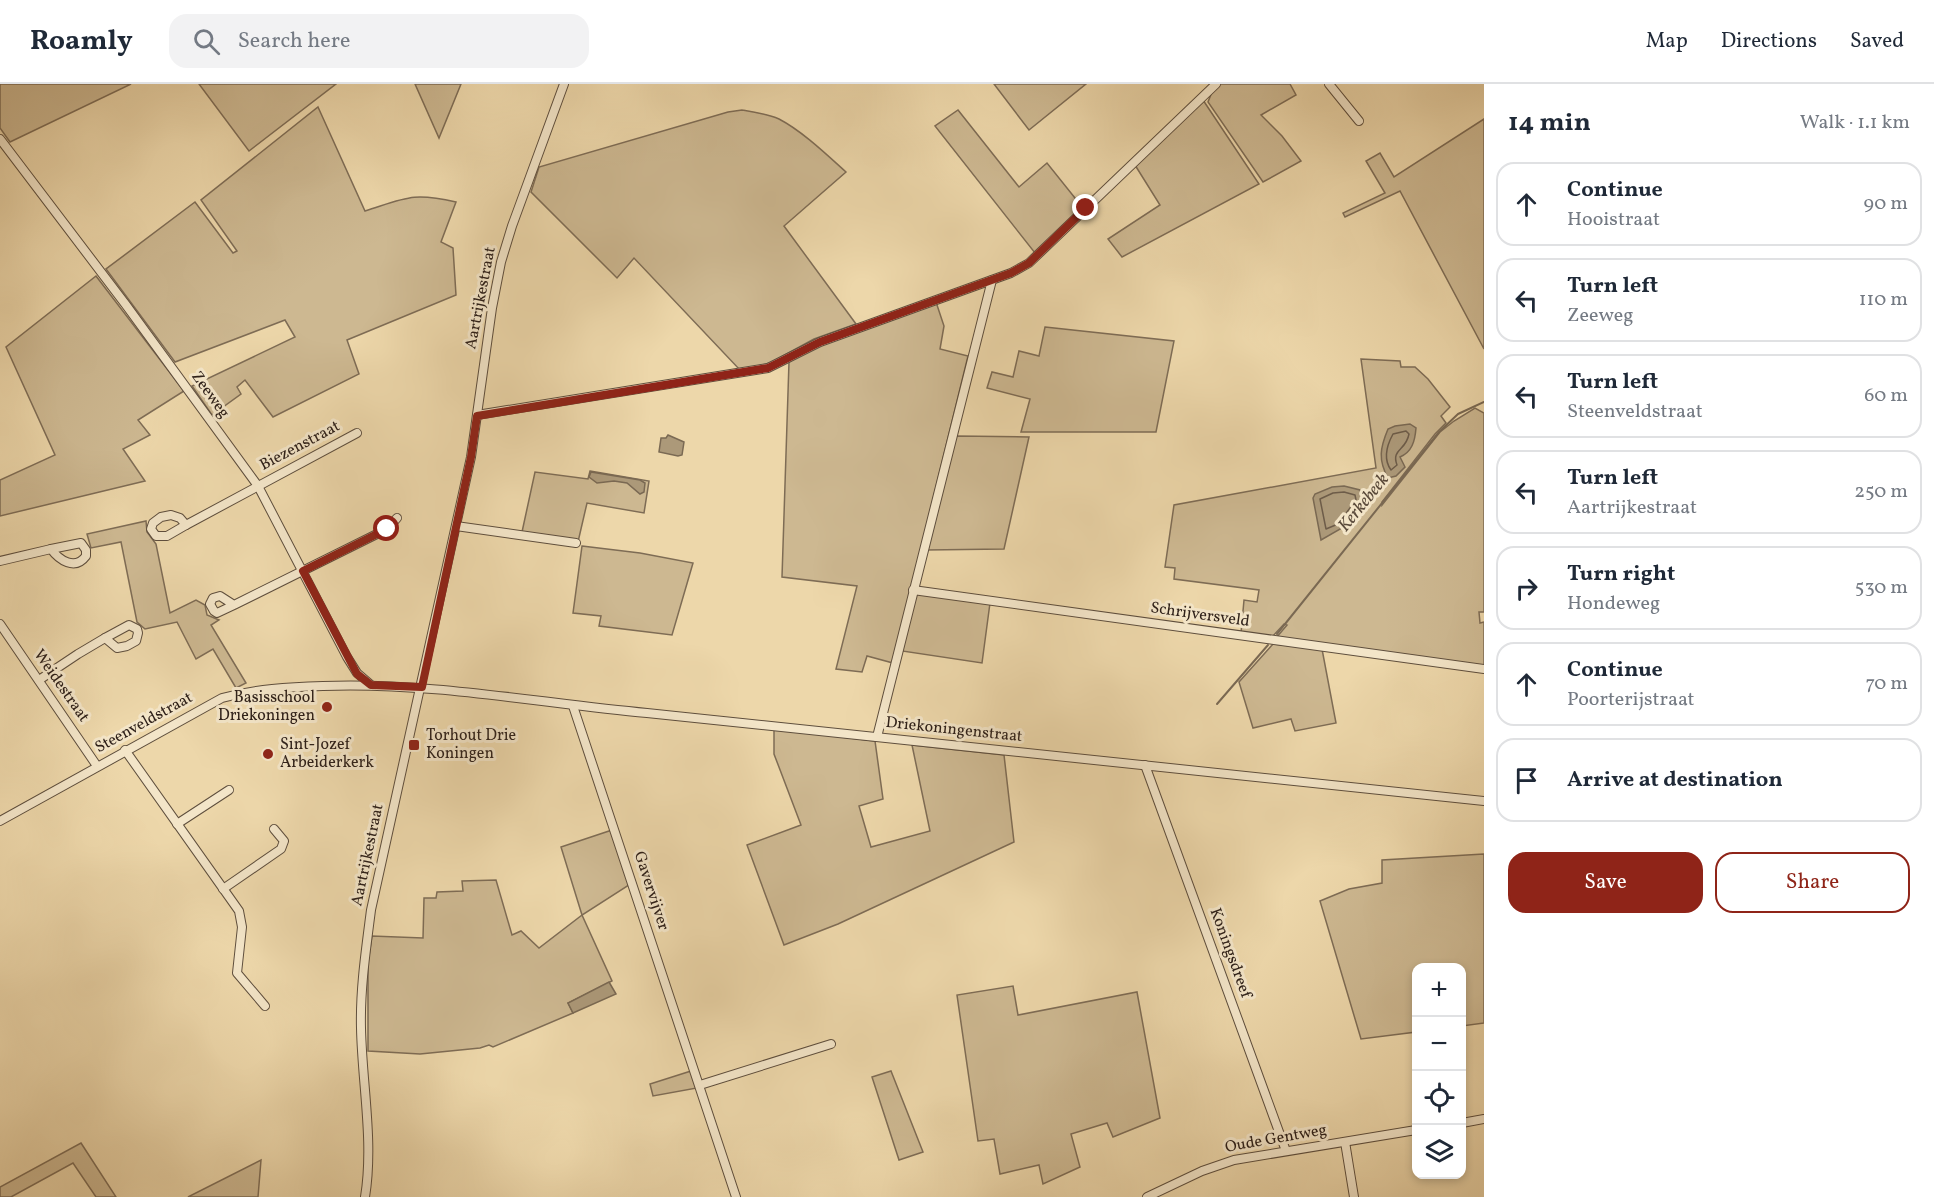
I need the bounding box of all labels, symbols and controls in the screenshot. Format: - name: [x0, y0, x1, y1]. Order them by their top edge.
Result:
- search box: [169, 14, 589, 68]
- text: Roamly: [30, 22, 133, 61]
- icon: search: [190, 25, 223, 58]
- text: Search here: [238, 26, 350, 57]
- text: Map: [1646, 27, 1688, 56]
- text: Directions: [1721, 27, 1817, 56]
- text: Saved: [1850, 27, 1904, 56]
- text: 14 min: [1508, 105, 1591, 141]
- text: Walk · 1.1 km: [1800, 109, 1910, 137]
- text: Continue: [1567, 175, 1663, 206]
- icon: ahead: [1510, 188, 1543, 221]
- text: 90 m: [1864, 190, 1908, 218]
- route end: [1072, 194, 1098, 220]
- text: Hooistraat: [1567, 206, 1660, 234]
- street label: Aartrijkestraat: [460, 244, 502, 351]
- text: Turn left: [1567, 271, 1658, 302]
- icon: left: [1510, 284, 1543, 317]
- text: 110 m: [1859, 286, 1908, 314]
- text: Zeeweg: [1567, 302, 1633, 330]
- street label: Zeeweg: [185, 367, 235, 423]
- text: Turn left: [1567, 367, 1658, 398]
- icon: left: [1510, 380, 1543, 413]
- text: 60 m: [1864, 382, 1908, 410]
- text: Steenveldstraat: [1567, 398, 1703, 426]
- street label: Biezenstraat: [256, 415, 344, 476]
- text: Turn left: [1567, 463, 1658, 494]
- water label: Kerkebeek: [1333, 468, 1395, 538]
- icon: left: [1510, 476, 1543, 509]
- text: 250 m: [1854, 478, 1908, 506]
- text: Aartrijkestraat: [1567, 494, 1697, 522]
- route start: [373, 515, 399, 541]
- text: Turn right: [1567, 559, 1675, 590]
- icon: right: [1510, 572, 1543, 605]
- text: 530 m: [1855, 574, 1908, 602]
- text: Hondeweg: [1567, 590, 1660, 618]
- street label: Schrijversveld: [1149, 597, 1251, 633]
- street label: Weidestraat: [28, 645, 94, 727]
- text: Continue: [1567, 655, 1663, 686]
- icon: ahead: [1510, 668, 1543, 701]
- text: 70 m: [1865, 670, 1908, 698]
- text: Poorterijstraat: [1567, 686, 1695, 714]
- street label: Steenveldstraat: [91, 687, 197, 759]
- place label: Basisschool Driekoningen: [218, 687, 315, 727]
- marker: Basisschool Driekoningen: [320, 700, 334, 714]
- street label: Driekoningenstraat: [884, 712, 1024, 748]
- place label: Torhout Drie Koningen: [426, 725, 516, 765]
- place label: Sint-Jozef Arbeiderkerk: [280, 734, 374, 774]
- marker: Torhout Drie Koningen: [407, 738, 421, 752]
- marker: Sint-Jozef Arbeiderkerk: [261, 747, 275, 761]
- icon: arrive: [1510, 764, 1543, 797]
- text: Arrive at destination: [1567, 765, 1783, 796]
- street label: Aartrijkestraat: [346, 801, 390, 908]
- street label: Gavervijver: [628, 849, 674, 934]
- button: Save: [1508, 852, 1703, 913]
- button: Share: [1715, 852, 1910, 913]
- street label: Koningsdreef: [1204, 905, 1257, 1002]
- map controls: [1412, 963, 1466, 1179]
- button: +: [1412, 963, 1466, 1017]
- button: −: [1412, 1017, 1466, 1071]
- button: locate: [1412, 1071, 1466, 1125]
- street label: Oude Gentweg: [1223, 1119, 1329, 1159]
- button: layers: [1412, 1125, 1466, 1179]

